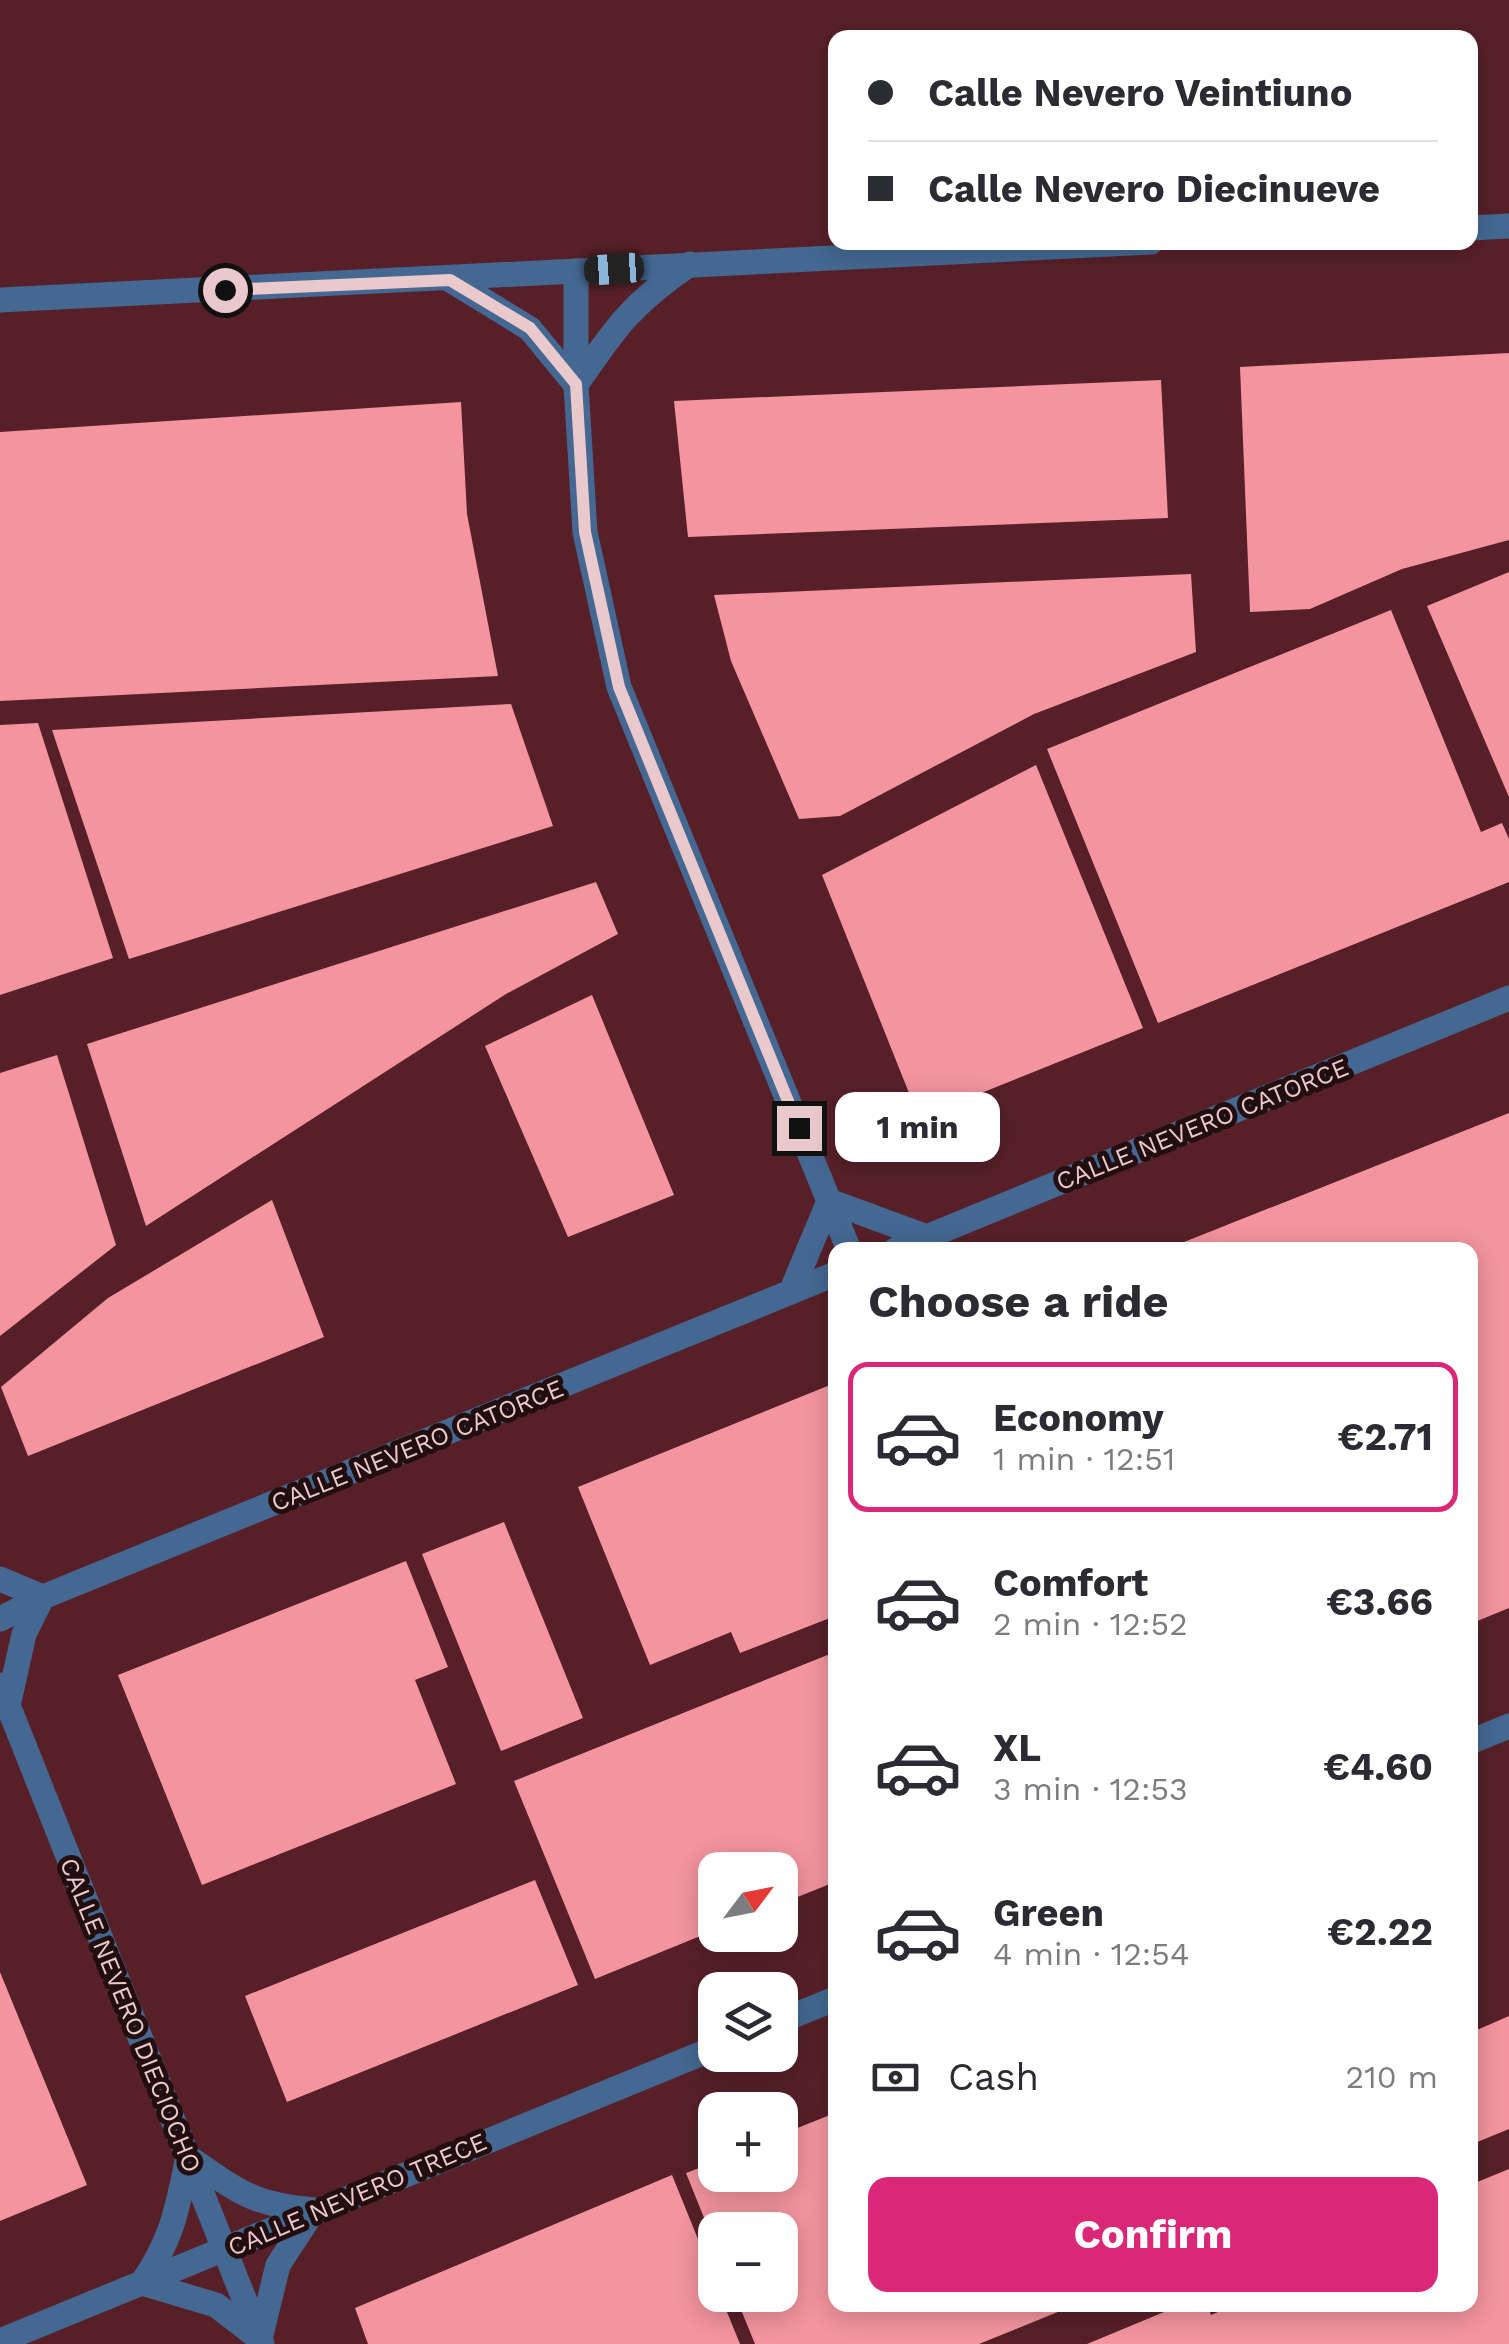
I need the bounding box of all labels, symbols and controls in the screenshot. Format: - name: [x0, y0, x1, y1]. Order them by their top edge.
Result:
- text: Calle Nevero Veintiuno: [928, 71, 1352, 115]
- text: Calle Nevero Diecinueve: [928, 167, 1380, 211]
- car: [583, 252, 645, 286]
- route start: [203, 268, 248, 313]
- street label: CALLE NEVERO CATORCE: [1052, 1053, 1352, 1196]
- callout: 1 min: [834, 1093, 999, 1163]
- route end: [777, 1106, 822, 1151]
- text: 1 min: [876, 1108, 959, 1146]
- text: Choose a ride: [868, 1275, 1168, 1328]
- street label: CALLE NEVERO CATORCE: [267, 1374, 567, 1517]
- icon: car: [873, 1392, 963, 1482]
- text: Economy: [993, 1396, 1164, 1440]
- text: €2.71: [1337, 1415, 1433, 1459]
- text: 1 min · 12:51: [993, 1440, 1175, 1478]
- icon: car: [873, 1557, 963, 1647]
- text: Comfort: [993, 1561, 1148, 1605]
- text: €3.66: [1326, 1580, 1433, 1624]
- text: 2 min · 12:52: [993, 1605, 1188, 1643]
- icon: car: [873, 1722, 963, 1812]
- text: XL: [993, 1726, 1041, 1770]
- text: €4.60: [1323, 1745, 1433, 1789]
- text: 3 min · 12:53: [993, 1770, 1188, 1808]
- north arrow: [698, 1852, 798, 1952]
- map controls: [698, 1852, 798, 2312]
- street label: CALLE NEVERO DIECIOCHO: [54, 1854, 207, 2177]
- icon: car: [873, 1887, 963, 1977]
- text: Green: [993, 1891, 1104, 1935]
- text: €2.22: [1327, 1910, 1433, 1954]
- text: 4 min · 12:54: [993, 1935, 1189, 1973]
- button: layers: [698, 1972, 798, 2072]
- icon: cash: [868, 2050, 923, 2105]
- text: Cash: [948, 2055, 1039, 2099]
- text: 210 m: [1346, 2058, 1438, 2096]
- button: +: [698, 2092, 798, 2192]
- street label: CALLE NEVERO TRECE: [224, 2127, 491, 2262]
- button: Confirm: [868, 2177, 1438, 2292]
- button: −: [698, 2212, 798, 2312]

